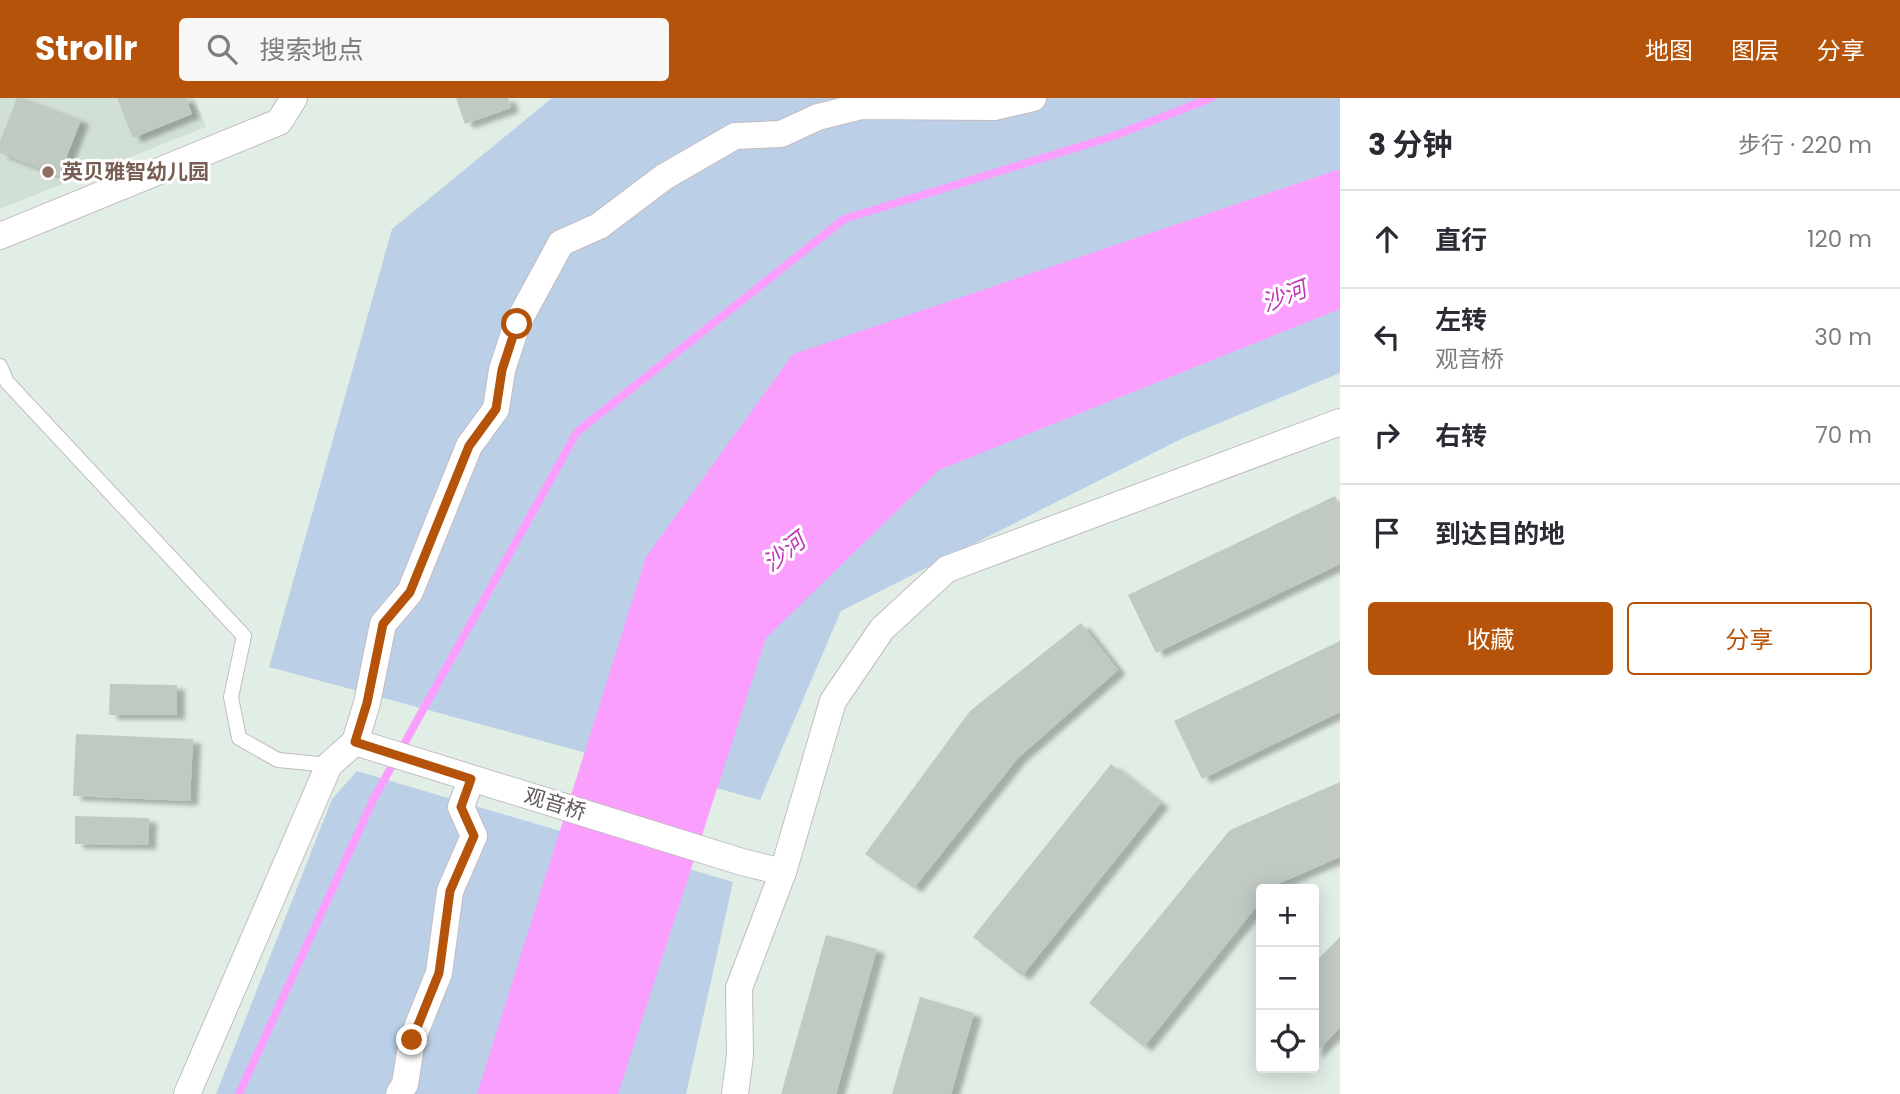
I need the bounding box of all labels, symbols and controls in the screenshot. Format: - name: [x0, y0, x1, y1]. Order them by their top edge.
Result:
- search box: [179, 18, 669, 81]
- text: Strollr: [35, 25, 137, 72]
- icon: search: [203, 30, 241, 68]
- text: 搜索地点: [259, 32, 363, 68]
- text: 地图: [1645, 34, 1693, 67]
- text: 图层: [1731, 34, 1779, 67]
- text: 分享: [1817, 34, 1865, 67]
- text: 3 分钟: [1368, 123, 1453, 166]
- text: 步行 · 220 m: [1738, 129, 1872, 161]
- place label: 英贝雅智幼儿园: [62, 157, 209, 186]
- marker: 英贝雅智幼儿园: [40, 164, 56, 180]
- icon: ahead: [1368, 220, 1406, 258]
- text: 直行: [1435, 222, 1487, 258]
- text: 120 m: [1807, 223, 1872, 255]
- water label: 沙河: [1257, 271, 1315, 319]
- text: 左转: [1435, 302, 1487, 338]
- route start: [501, 308, 532, 339]
- icon: left: [1368, 318, 1406, 356]
- text: 30 m: [1814, 321, 1872, 353]
- text: 观音桥: [1435, 343, 1504, 375]
- icon: right: [1368, 416, 1406, 454]
- text: 右转: [1435, 418, 1487, 454]
- text: 70 m: [1815, 419, 1872, 451]
- icon: arrive: [1368, 514, 1406, 552]
- text: 到达目的地: [1435, 516, 1565, 552]
- water label: 沙河: [756, 523, 815, 579]
- button: 收藏: [1368, 602, 1613, 675]
- button: 分享: [1627, 602, 1872, 675]
- street label: 观音桥: [521, 780, 590, 827]
- map controls: [1256, 884, 1319, 1073]
- button: +: [1256, 884, 1319, 947]
- button: −: [1256, 947, 1319, 1010]
- button: locate: [1256, 1010, 1319, 1073]
- route end: [396, 1024, 427, 1055]

